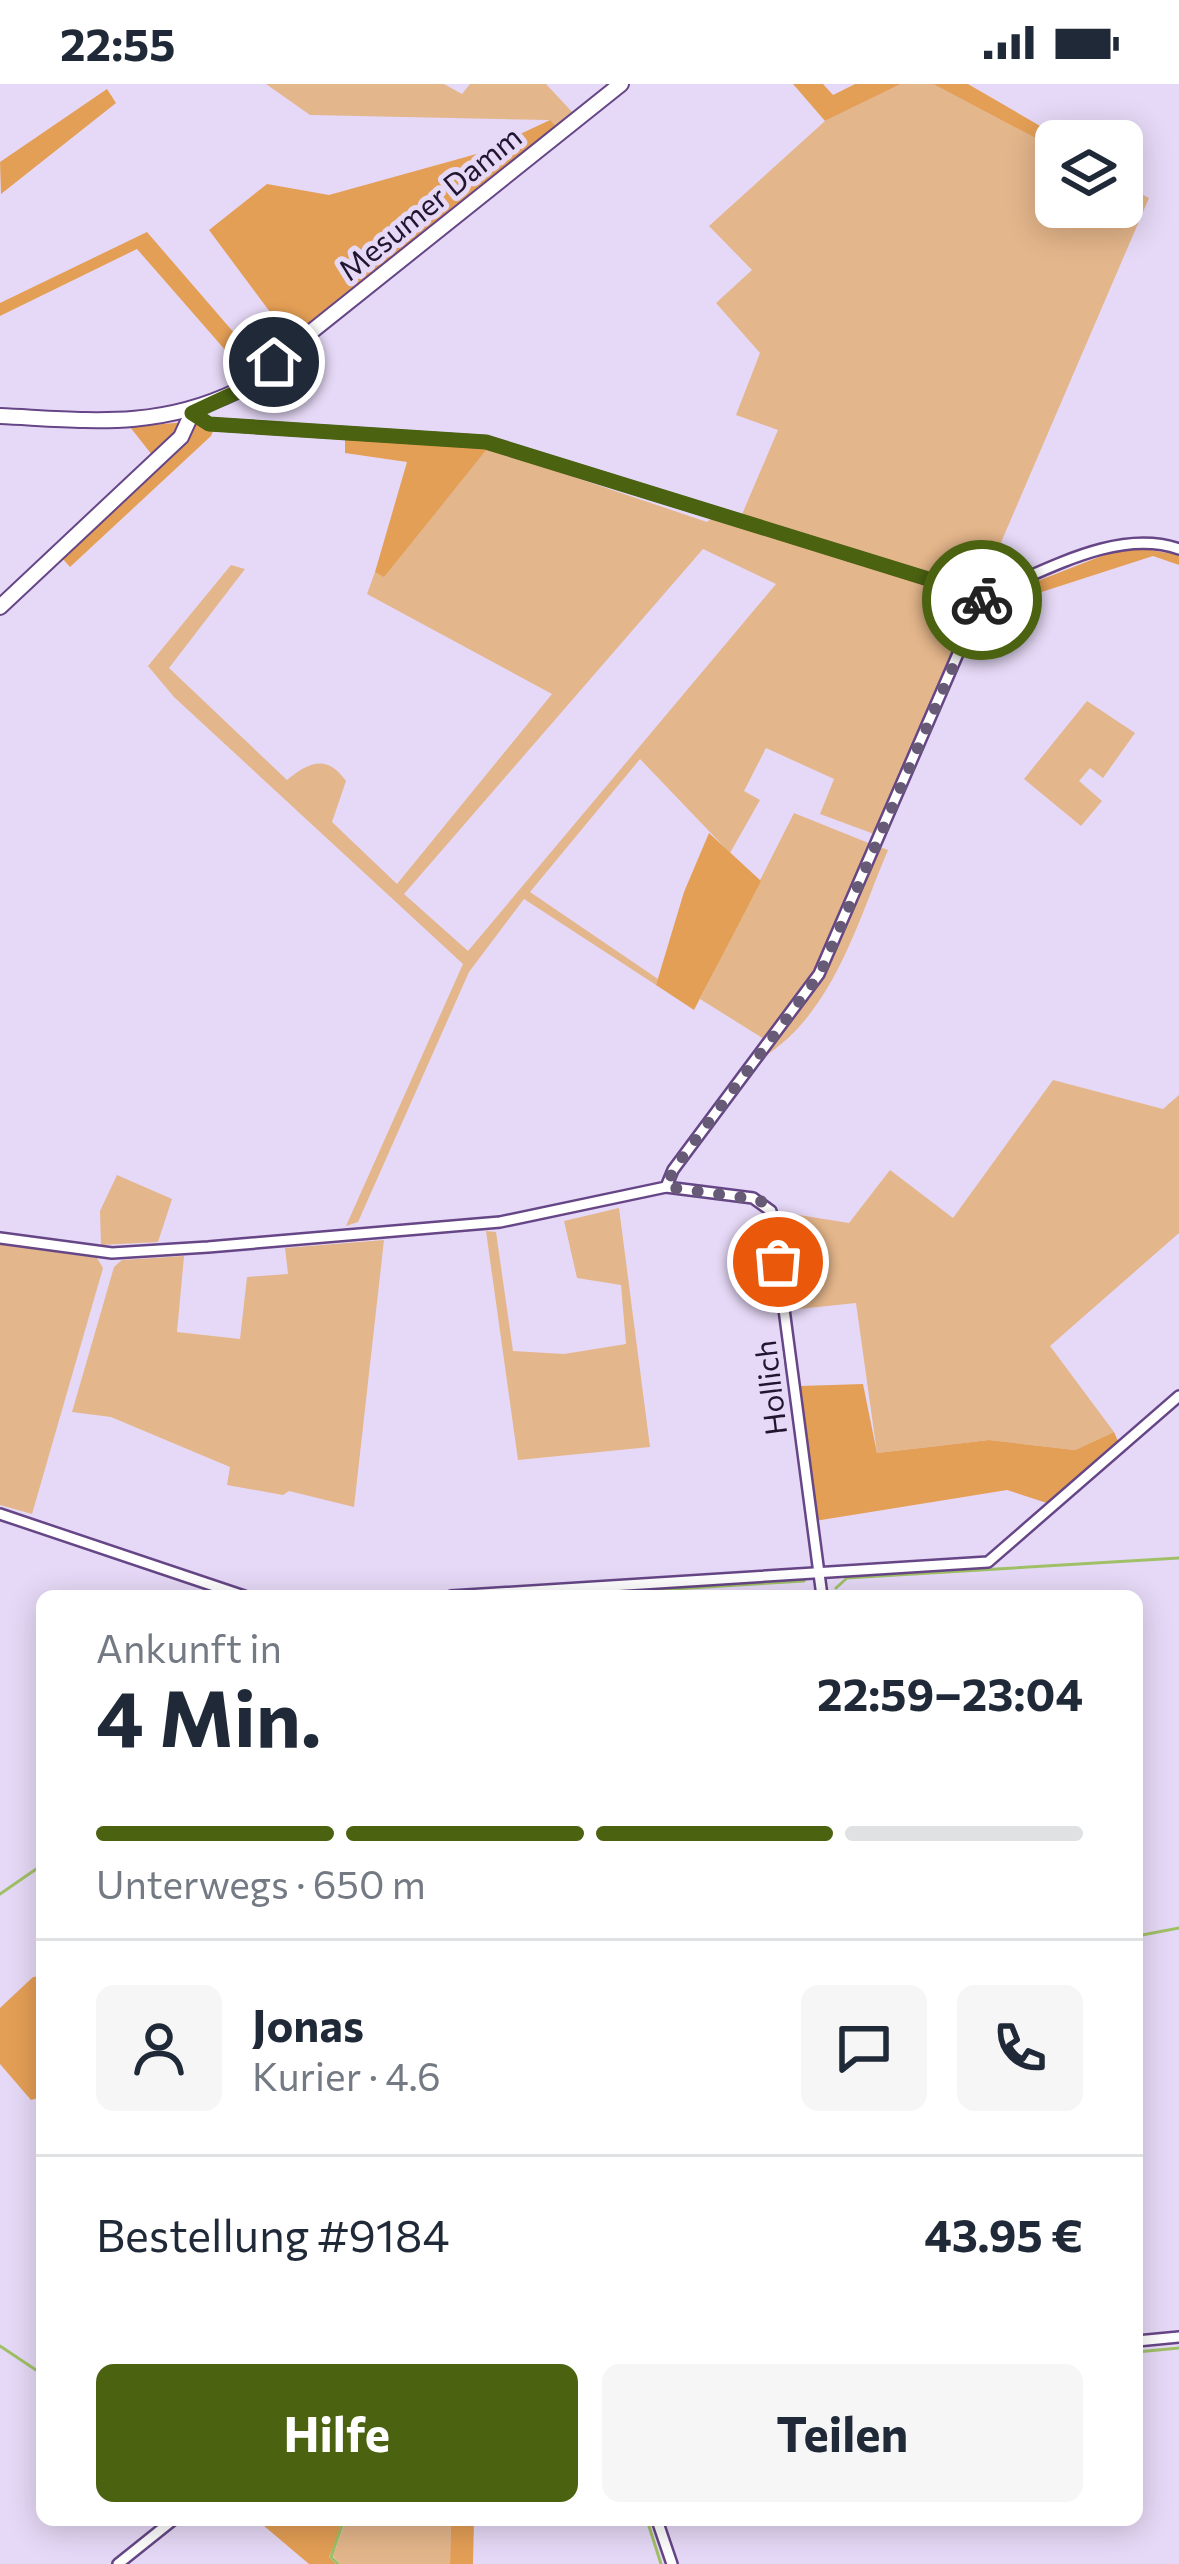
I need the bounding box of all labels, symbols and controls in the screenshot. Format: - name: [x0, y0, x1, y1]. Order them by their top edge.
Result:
- text: 22:55: [60, 15, 176, 70]
- street label: Mesumer Damm: [330, 117, 528, 287]
- map controls: [1035, 120, 1143, 228]
- button: layers: [1035, 120, 1143, 228]
- pin: [223, 311, 325, 413]
- icon: home: [241, 329, 307, 395]
- courier: [922, 540, 1042, 660]
- icon: bike: [949, 567, 1015, 633]
- pin: [727, 1211, 829, 1313]
- icon: bag: [745, 1229, 811, 1295]
- street label: Hollich: [745, 1338, 793, 1438]
- text: Ankunft in: [96, 1623, 282, 1671]
- text: 22:59–23:04: [817, 1665, 1083, 1720]
- text: 4 Min.: [96, 1668, 321, 1763]
- text: Unterwegs · 650 m: [96, 1859, 426, 1907]
- button: person: [96, 1985, 222, 2111]
- button: chat: [801, 1985, 927, 2111]
- button: phone: [957, 1985, 1083, 2111]
- text: Jonas: [252, 1996, 364, 2051]
- text: Kurier · 4.6: [252, 2051, 441, 2099]
- text: Bestellung #9184: [96, 2206, 449, 2261]
- text: 43.95 €: [924, 2206, 1083, 2261]
- button: Hilfe: [96, 2364, 578, 2502]
- button: Teilen: [602, 2364, 1083, 2502]

